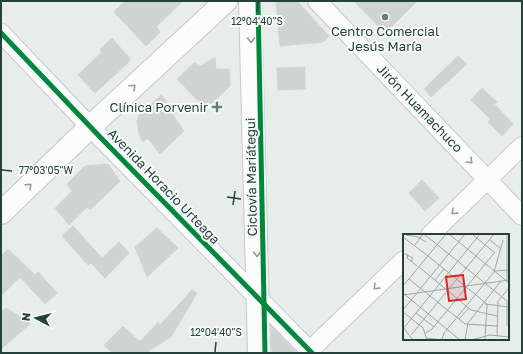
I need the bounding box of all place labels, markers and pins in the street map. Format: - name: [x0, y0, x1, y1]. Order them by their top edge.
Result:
- marker: Centro Comercial Jesús María: [380, 12, 390, 22]
- place label: Centro Comercial Jesús María: [331, 23, 439, 54]
- place label: Clínica Porvenir: [110, 99, 208, 115]
- marker: Clínica Porvenir: [211, 101, 223, 113]

